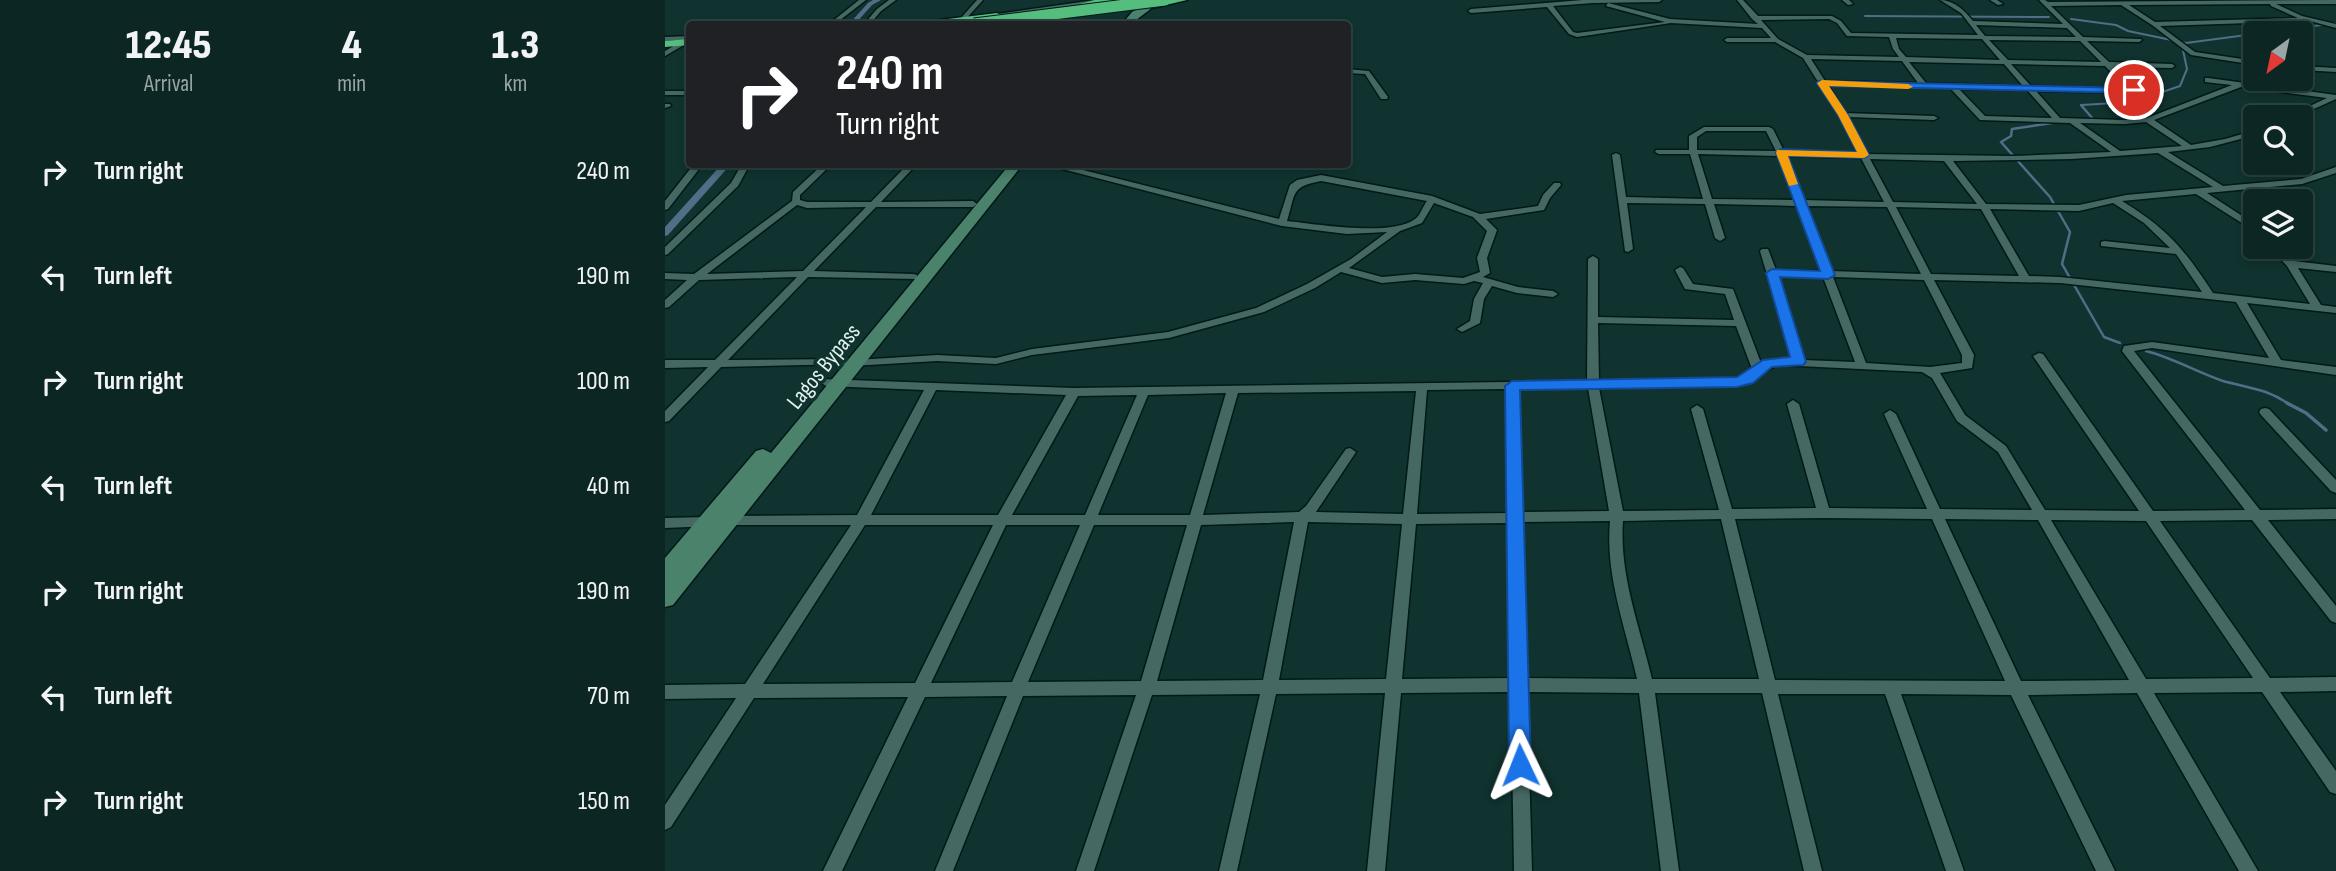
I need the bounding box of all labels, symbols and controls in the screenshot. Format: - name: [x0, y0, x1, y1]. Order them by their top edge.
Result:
- text: 12:45: [126, 20, 212, 71]
- text: 4: [341, 20, 362, 71]
- text: 1.3: [492, 20, 539, 71]
- north arrow: [2243, 21, 2313, 91]
- map controls: [2243, 21, 2313, 259]
- text: 240 m: [836, 45, 944, 104]
- icon: right: [721, 49, 812, 140]
- pin: [2104, 60, 2164, 120]
- text: Arrival: [144, 70, 193, 98]
- text: min: [337, 70, 366, 98]
- text: km: [504, 70, 527, 98]
- icon: arrive: [2115, 71, 2153, 109]
- text: Turn right: [836, 105, 940, 144]
- button: search: [2243, 105, 2313, 175]
- icon: right: [35, 153, 73, 191]
- text: Turn right: [94, 156, 183, 187]
- text: 240 m: [576, 156, 630, 187]
- button: layers: [2243, 189, 2313, 259]
- icon: left: [35, 258, 73, 296]
- text: Turn left: [94, 261, 172, 292]
- text: 190 m: [577, 261, 630, 292]
- street label: Lagos Bypass: [781, 318, 867, 415]
- icon: right: [35, 363, 73, 401]
- text: Turn right: [94, 366, 183, 397]
- text: 100 m: [577, 366, 630, 397]
- icon: left: [35, 468, 73, 506]
- text: Turn left: [94, 471, 172, 502]
- text: 40 m: [587, 471, 630, 502]
- icon: right: [35, 573, 73, 611]
- text: Turn right: [94, 576, 183, 607]
- text: 190 m: [577, 576, 630, 607]
- icon: left: [35, 678, 73, 716]
- text: Turn left: [94, 681, 172, 712]
- text: 70 m: [587, 681, 630, 712]
- position arrow: [1483, 728, 1557, 802]
- icon: right: [35, 783, 73, 821]
- text: Turn right: [94, 786, 183, 817]
- text: 150 m: [578, 786, 630, 817]

